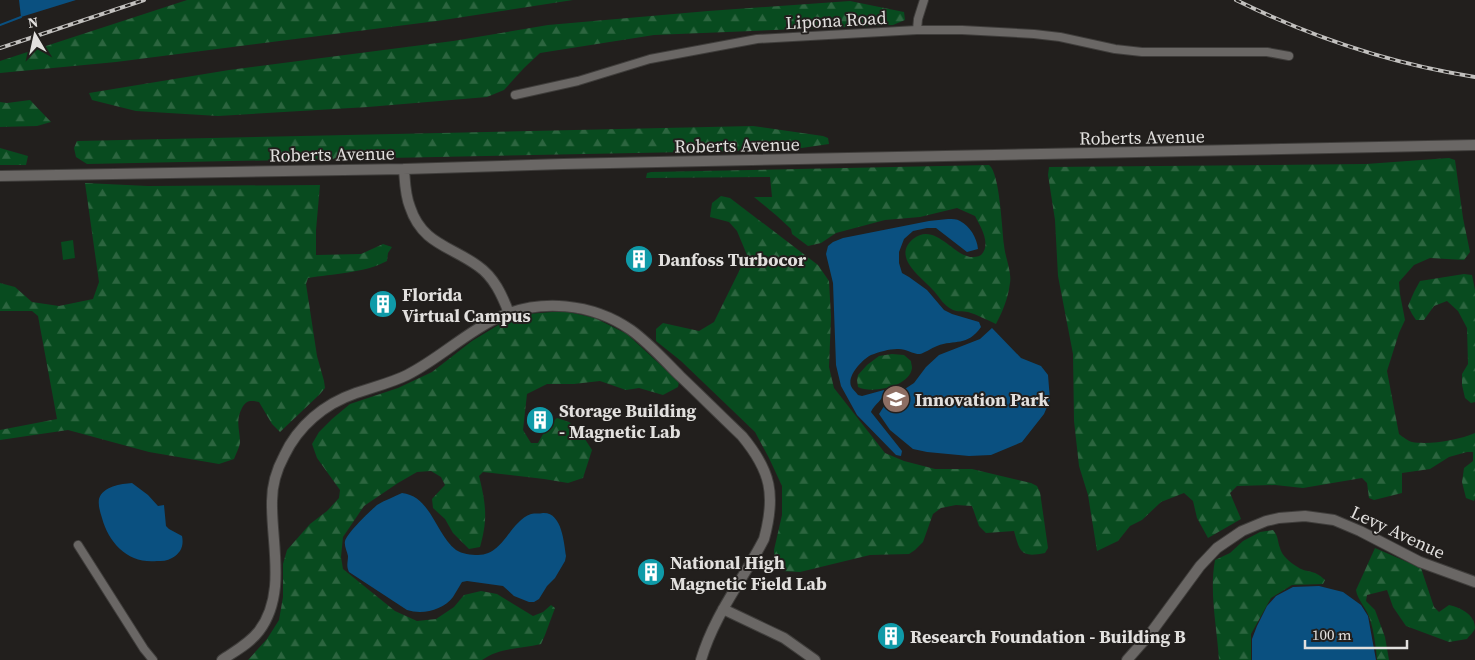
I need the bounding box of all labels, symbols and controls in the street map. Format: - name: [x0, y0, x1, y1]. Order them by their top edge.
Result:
- street label: Lipona Road: [785, 5, 887, 35]
- north arrow: [10, 10, 60, 60]
- text: N: [26, 11, 40, 33]
- street label: Roberts Avenue: [1079, 123, 1205, 151]
- street label: Roberts Avenue: [674, 131, 800, 159]
- street label: Roberts Avenue: [269, 140, 395, 168]
- building icon: Danfoss Turbocor: [624, 244, 654, 274]
- place label: Danfoss Turbocor: [658, 247, 807, 272]
- place label: Florida Virtual Campus: [402, 282, 531, 328]
- building icon: Florida Virtual Campus: [368, 289, 398, 319]
- school or university icon: Innovation Park: [881, 384, 911, 414]
- place label: Innovation Park: [915, 387, 1049, 412]
- place label: Storage Building - Magnetic Lab: [559, 398, 697, 444]
- building icon: Storage Building - Magnetic Lab: [525, 405, 555, 435]
- street label: Levy Avenue: [1347, 499, 1449, 565]
- place label: National High Magnetic Field Lab: [670, 550, 827, 596]
- building icon: National High Magnetic Field Lab: [636, 557, 666, 587]
- scale bar: [1305, 618, 1408, 650]
- building icon: Research Foundation - Building B: [876, 621, 906, 651]
- place label: Research Foundation - Building B: [910, 624, 1186, 649]
- text: 100 m: [1312, 624, 1352, 645]

